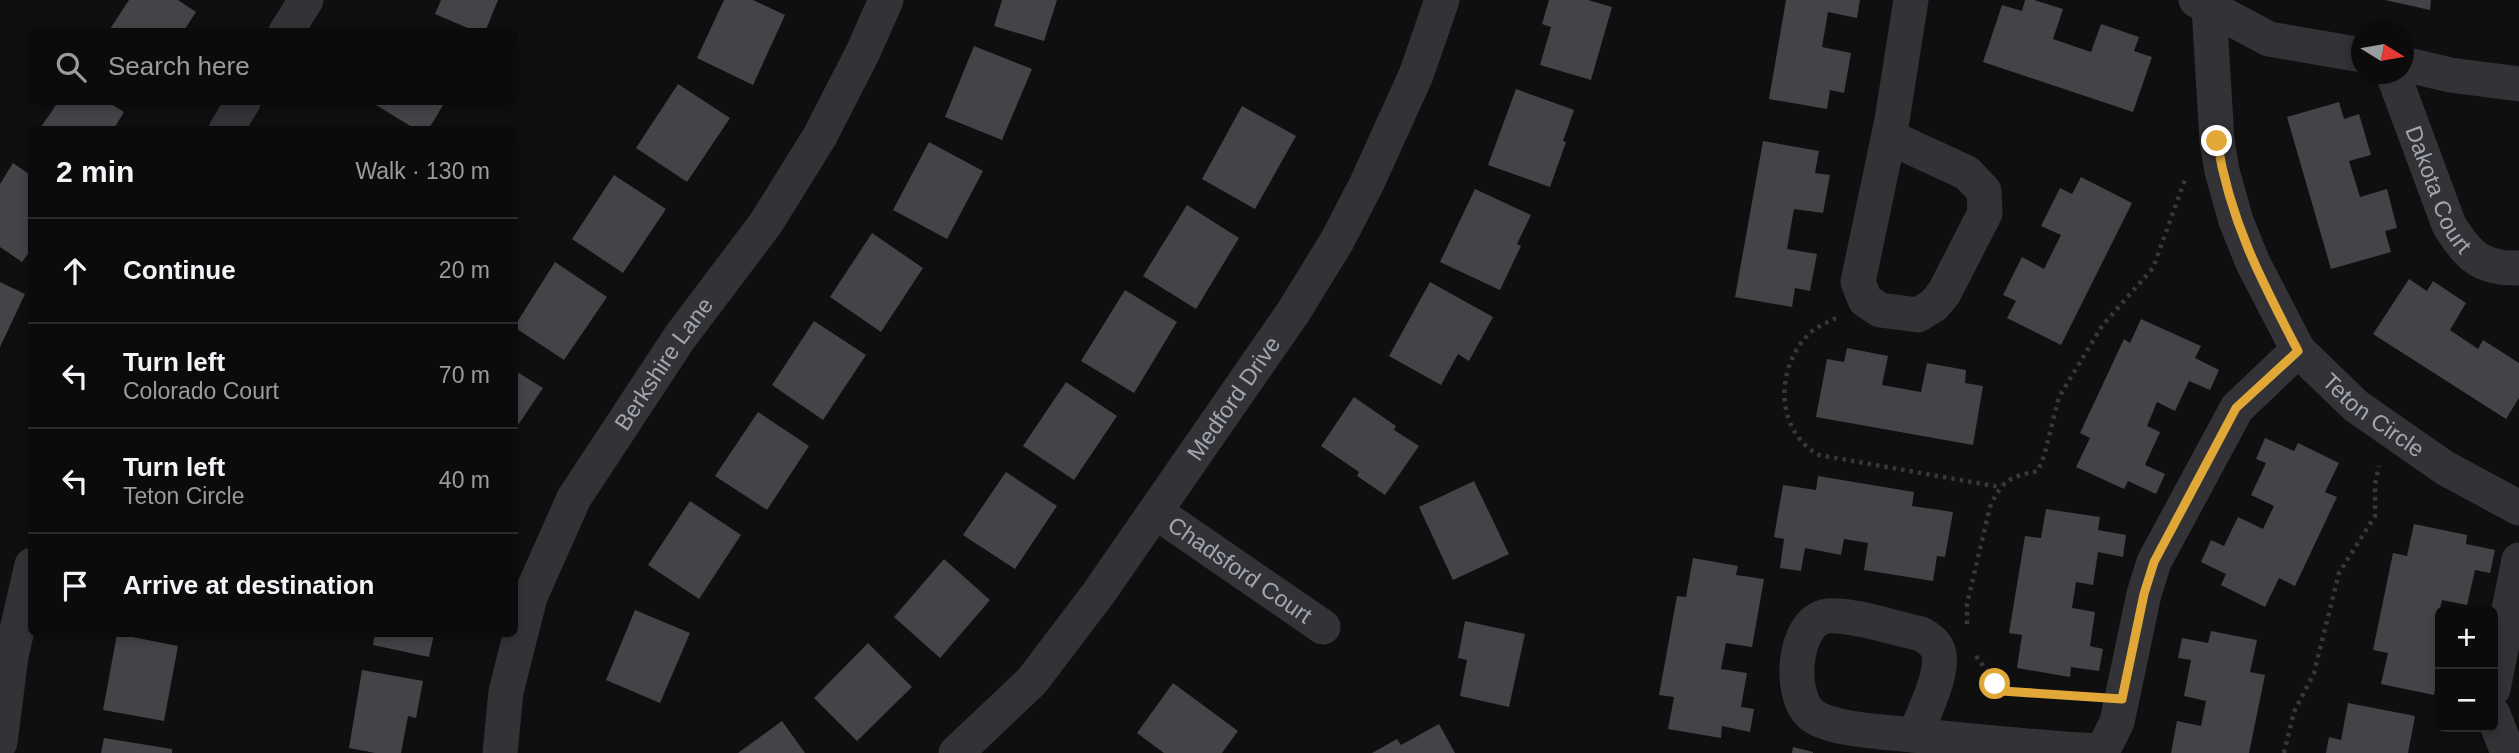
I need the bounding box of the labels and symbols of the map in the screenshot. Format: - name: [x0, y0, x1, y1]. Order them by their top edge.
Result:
- north arrow: [2351, 21, 2414, 84]
- street label: Dakota Court: [2400, 122, 2477, 259]
- route end: [2201, 125, 2232, 156]
- street label: Berkshire Lane: [609, 292, 718, 435]
- street label: Medford Drive: [1182, 331, 1285, 465]
- street label: Teton Circle: [2317, 368, 2429, 463]
- street label: Chadsford Court: [1163, 511, 1317, 629]
- route start: [1979, 668, 2010, 699]

